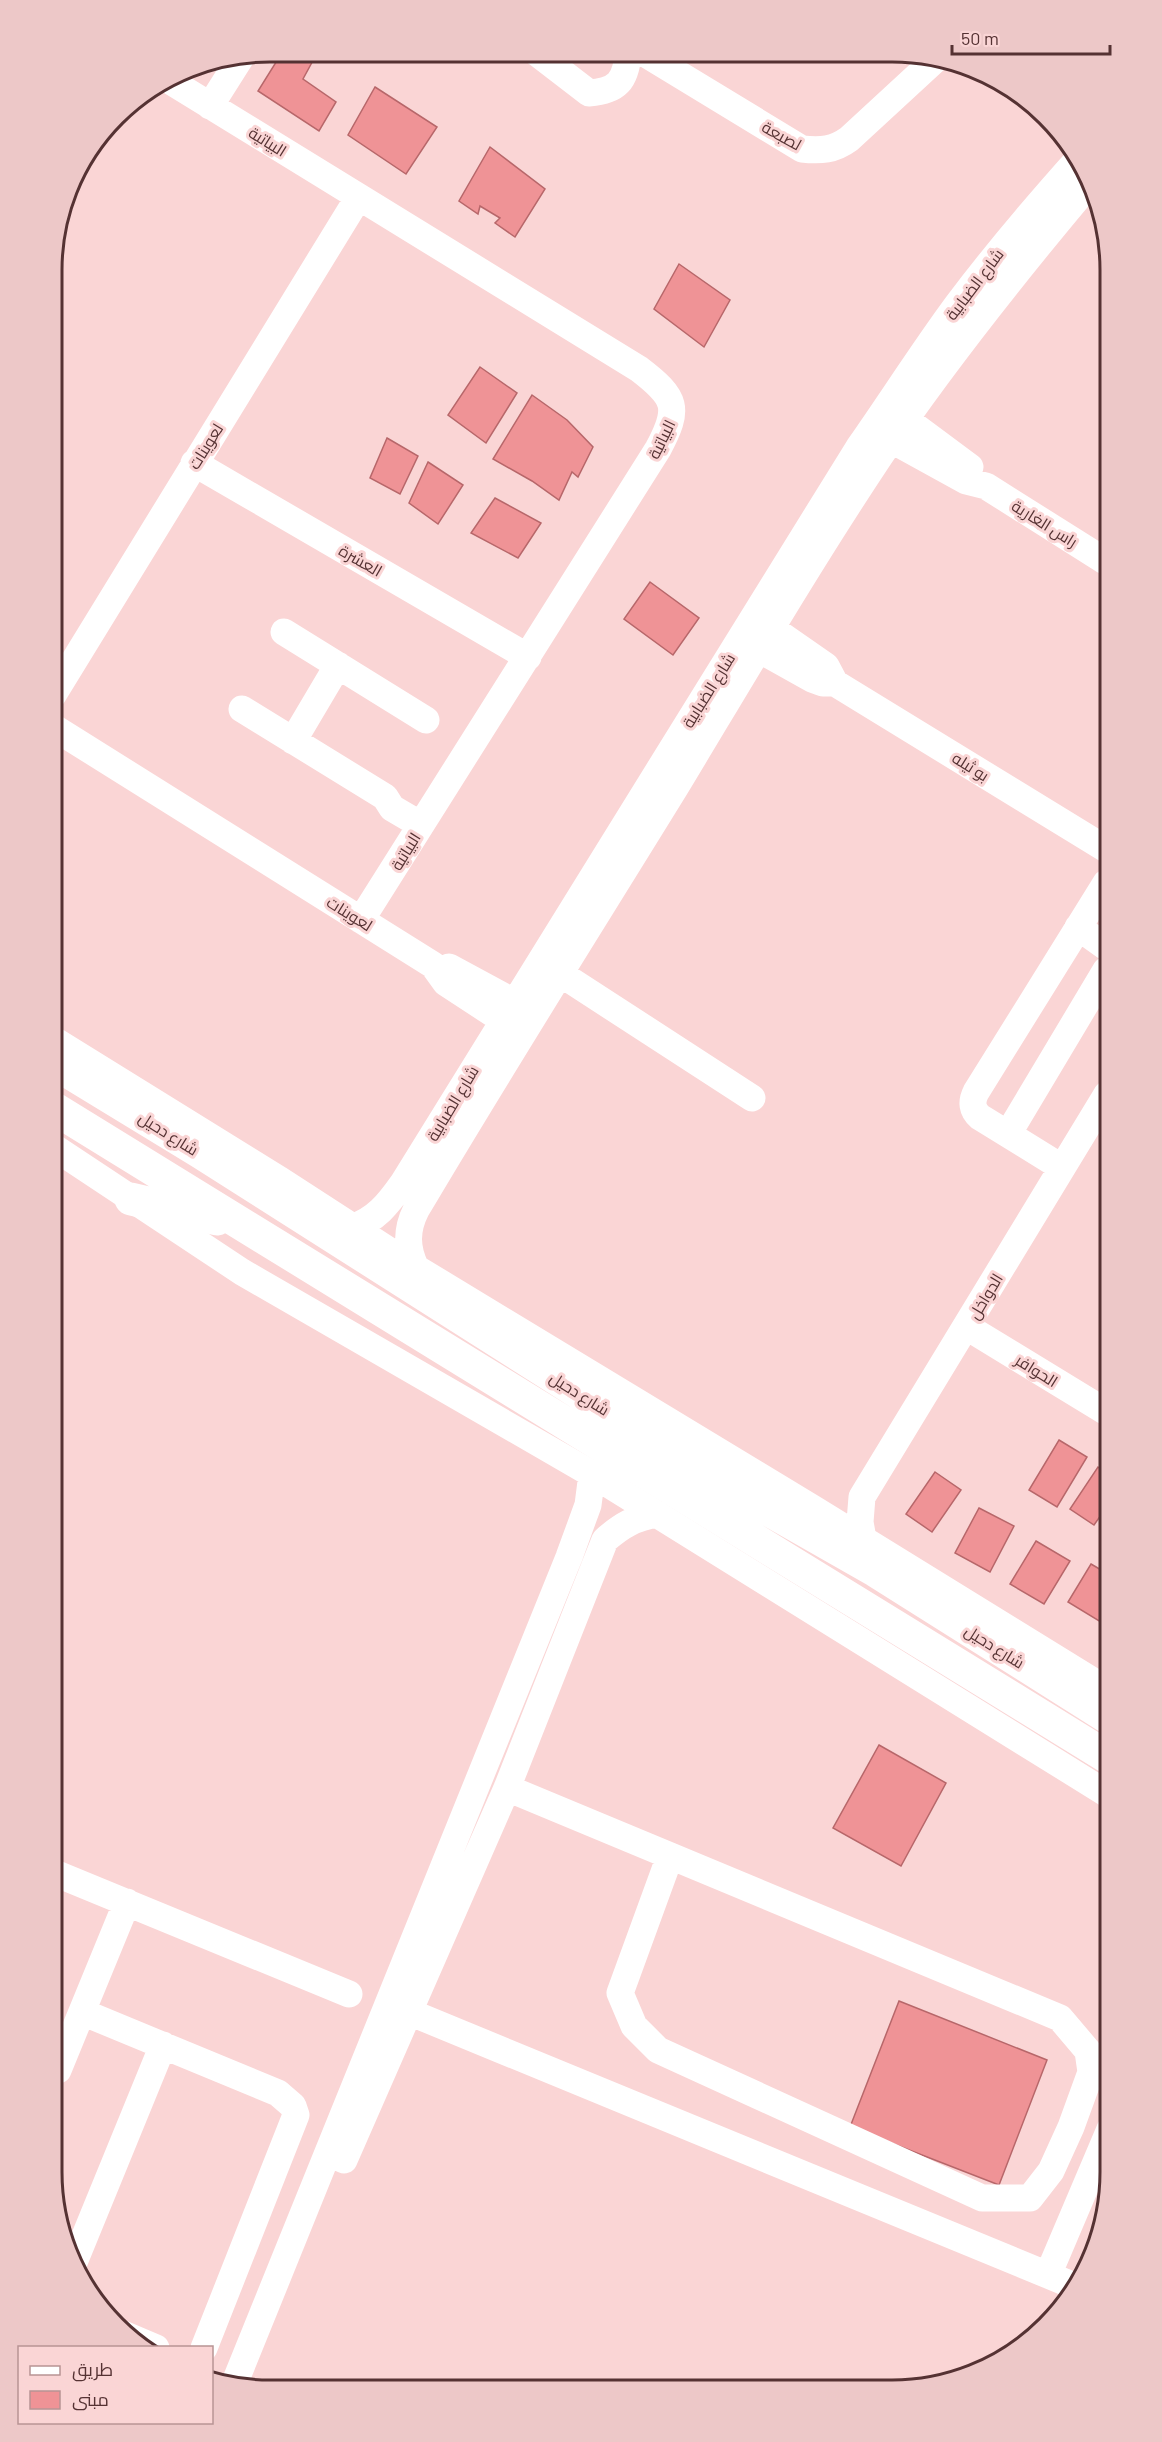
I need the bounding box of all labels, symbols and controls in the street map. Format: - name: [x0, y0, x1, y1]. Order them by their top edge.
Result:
- scale bar: [952, 18, 1110, 56]
- text: 50 m: [961, 27, 999, 49]
- street label: لصبعة: [758, 116, 805, 154]
- street label: البياتية: [245, 122, 290, 161]
- street label: شارع الضبابية: [941, 245, 1009, 325]
- street label: البياتية: [643, 416, 679, 462]
- street label: لعوينات: [184, 420, 227, 473]
- street label: راس الغارية: [1008, 495, 1081, 552]
- street label: العشرة: [336, 540, 386, 581]
- street label: شارع الضبابية: [678, 649, 741, 732]
- street label: بو ثيله: [949, 747, 993, 785]
- street label: البياتية: [386, 829, 425, 874]
- street label: لعوينات: [323, 892, 376, 935]
- street label: شارع الضبابية: [422, 1062, 484, 1146]
- street label: شارع دحيل: [134, 1107, 202, 1161]
- street label: الدواخل: [964, 1270, 1008, 1324]
- street label: الحوافر: [1011, 1349, 1062, 1391]
- street label: شارع دحيل: [545, 1367, 613, 1421]
- street label: شارع دحيل: [960, 1620, 1028, 1674]
- legend: [18, 2346, 213, 2424]
- text: طريق: [72, 2358, 113, 2382]
- text: مبنى: [72, 2388, 109, 2411]

